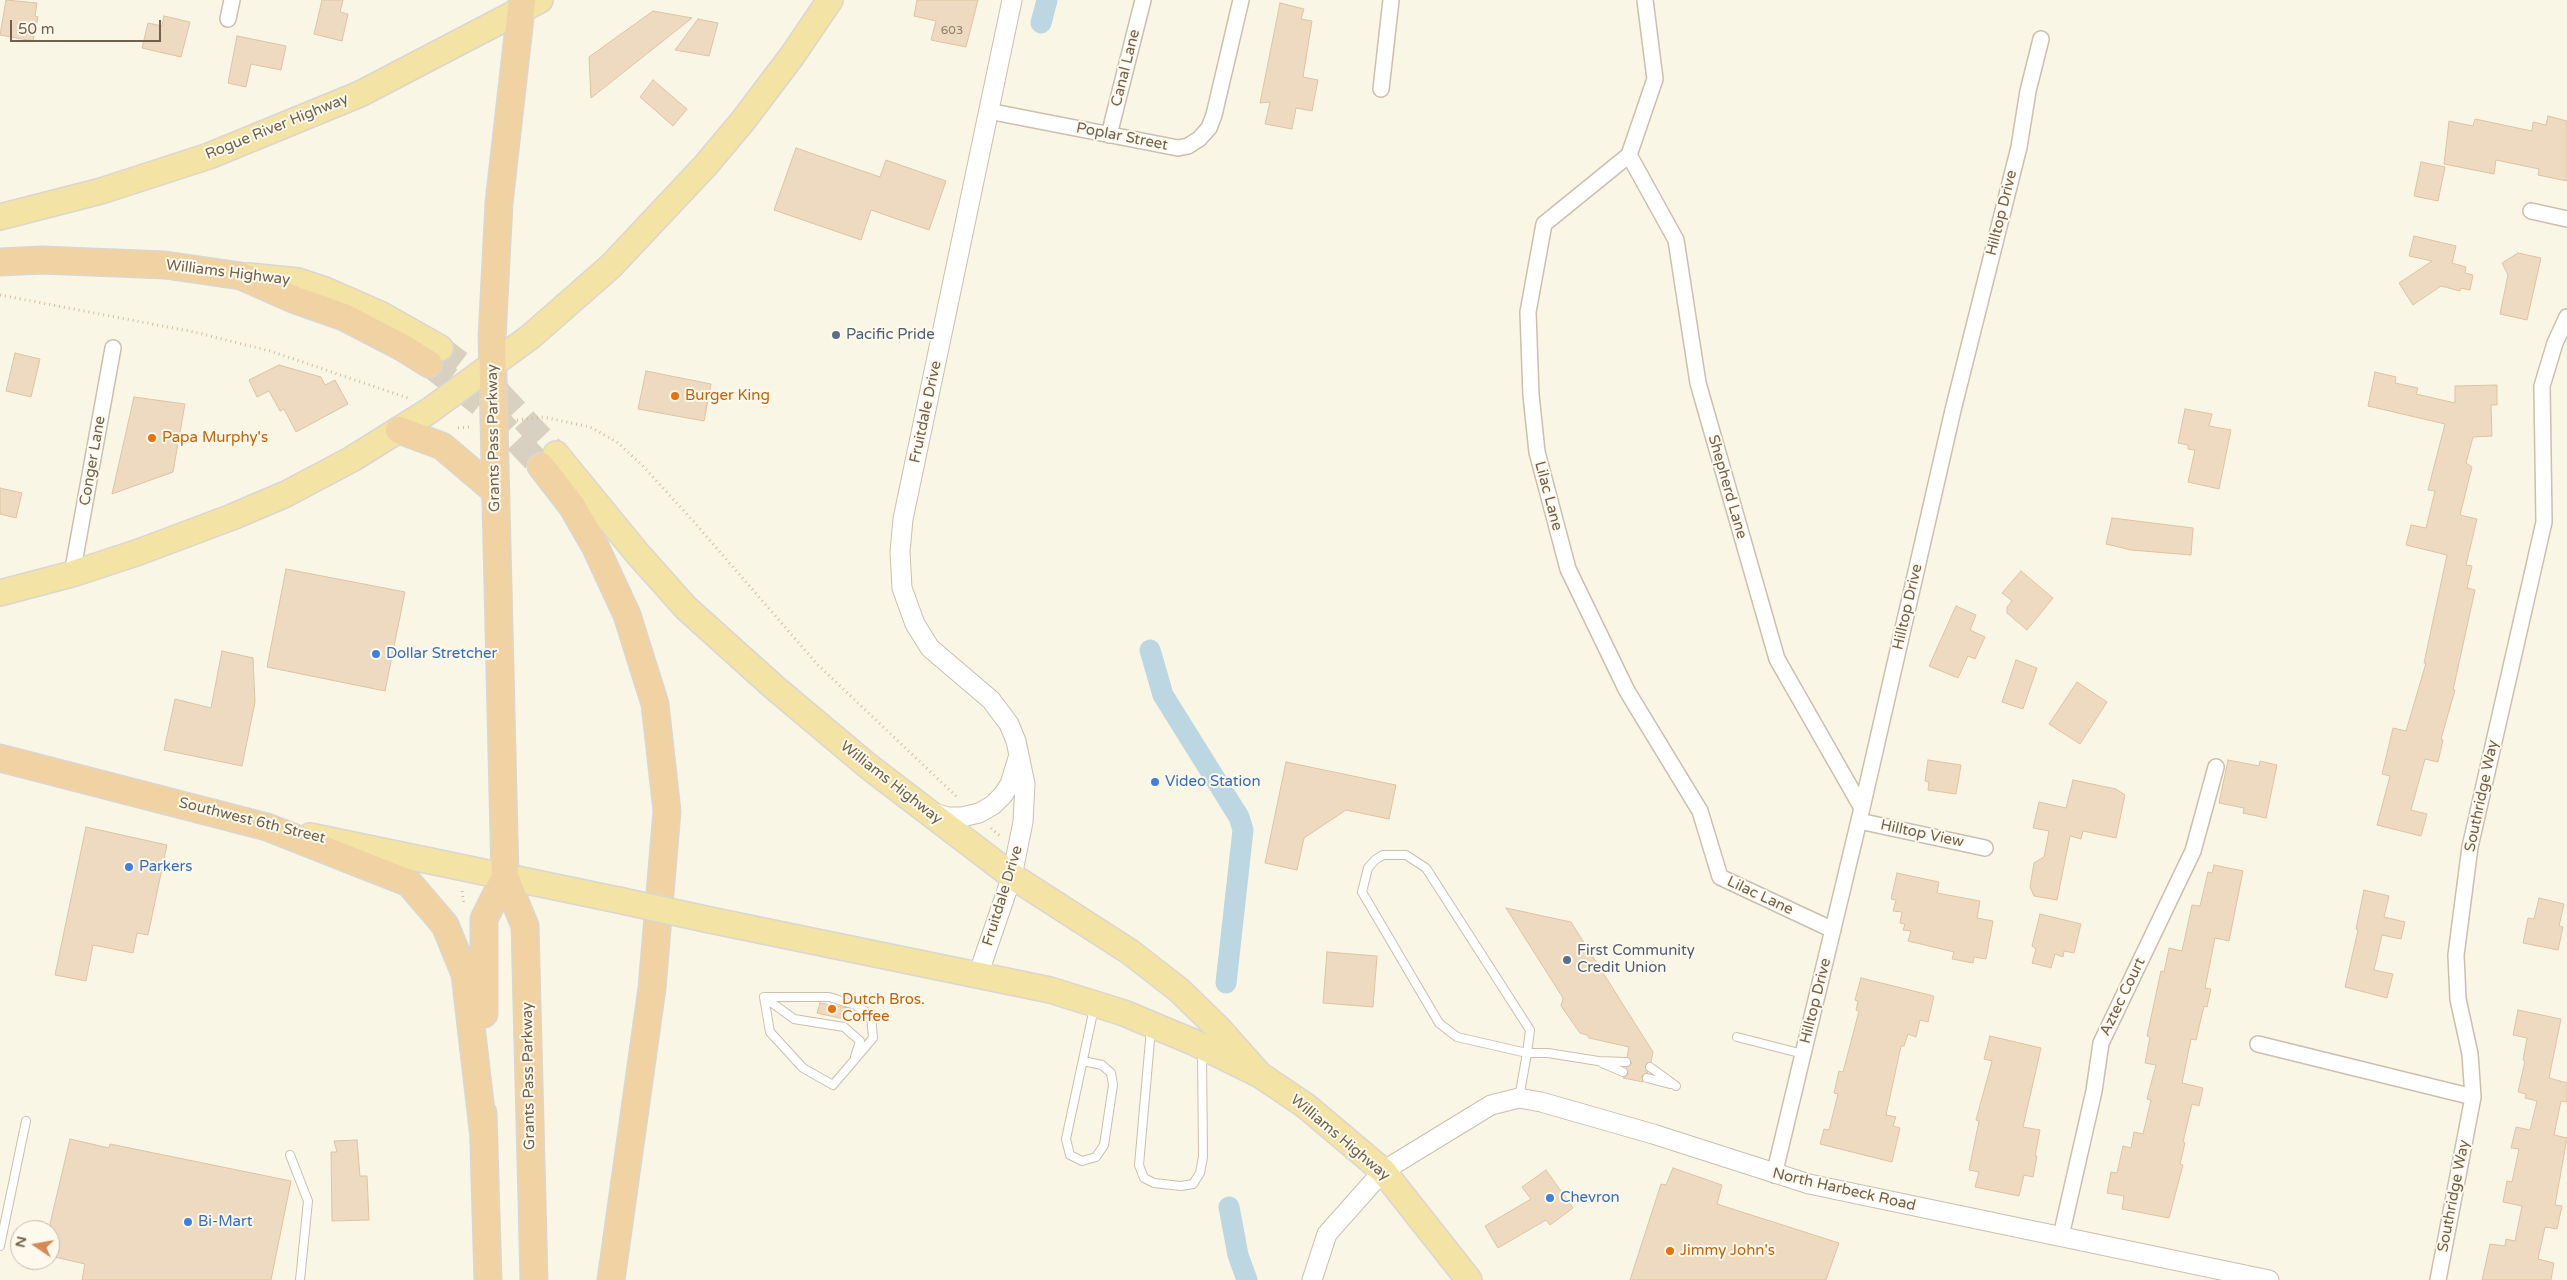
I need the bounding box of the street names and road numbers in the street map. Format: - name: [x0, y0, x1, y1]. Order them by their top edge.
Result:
- street label: Canal Lane: [1108, 28, 1144, 108]
- street label: Rogue River Highway: [203, 90, 351, 164]
- street label: Poplar Street: [1075, 119, 1169, 155]
- street label: Hilltop Drive: [1983, 168, 2021, 258]
- street label: Williams Highway: [165, 256, 291, 290]
- street label: Fruitdale Drive: [906, 359, 946, 465]
- street label: Grants Pass Parkway: [484, 364, 504, 512]
- street label: Conger Lane: [76, 415, 110, 507]
- street label: Shepherd Lane: [1704, 433, 1750, 541]
- street label: Lilac Lane: [1530, 459, 1566, 533]
- street label: Hilltop Drive: [1889, 562, 1927, 652]
- street label: Williams Highway: [836, 737, 946, 829]
- street label: Southridge Way: [2461, 738, 2503, 854]
- street label: Southwest 6th Street: [177, 794, 327, 848]
- street label: Hilltop View: [1879, 816, 1965, 852]
- street label: Fruitdale Drive: [979, 844, 1027, 948]
- street label: Lilac Lane: [1724, 873, 1796, 919]
- street label: Aztec Court: [2096, 955, 2150, 1039]
- street label: Hilltop Drive: [1797, 956, 1835, 1046]
- street label: Grants Pass Parkway: [519, 1002, 539, 1150]
- street label: Williams Highway: [1286, 1091, 1394, 1185]
- street label: Southridge Way: [2434, 1138, 2474, 1254]
- street label: North Harbeck Road: [1771, 1165, 1917, 1215]

